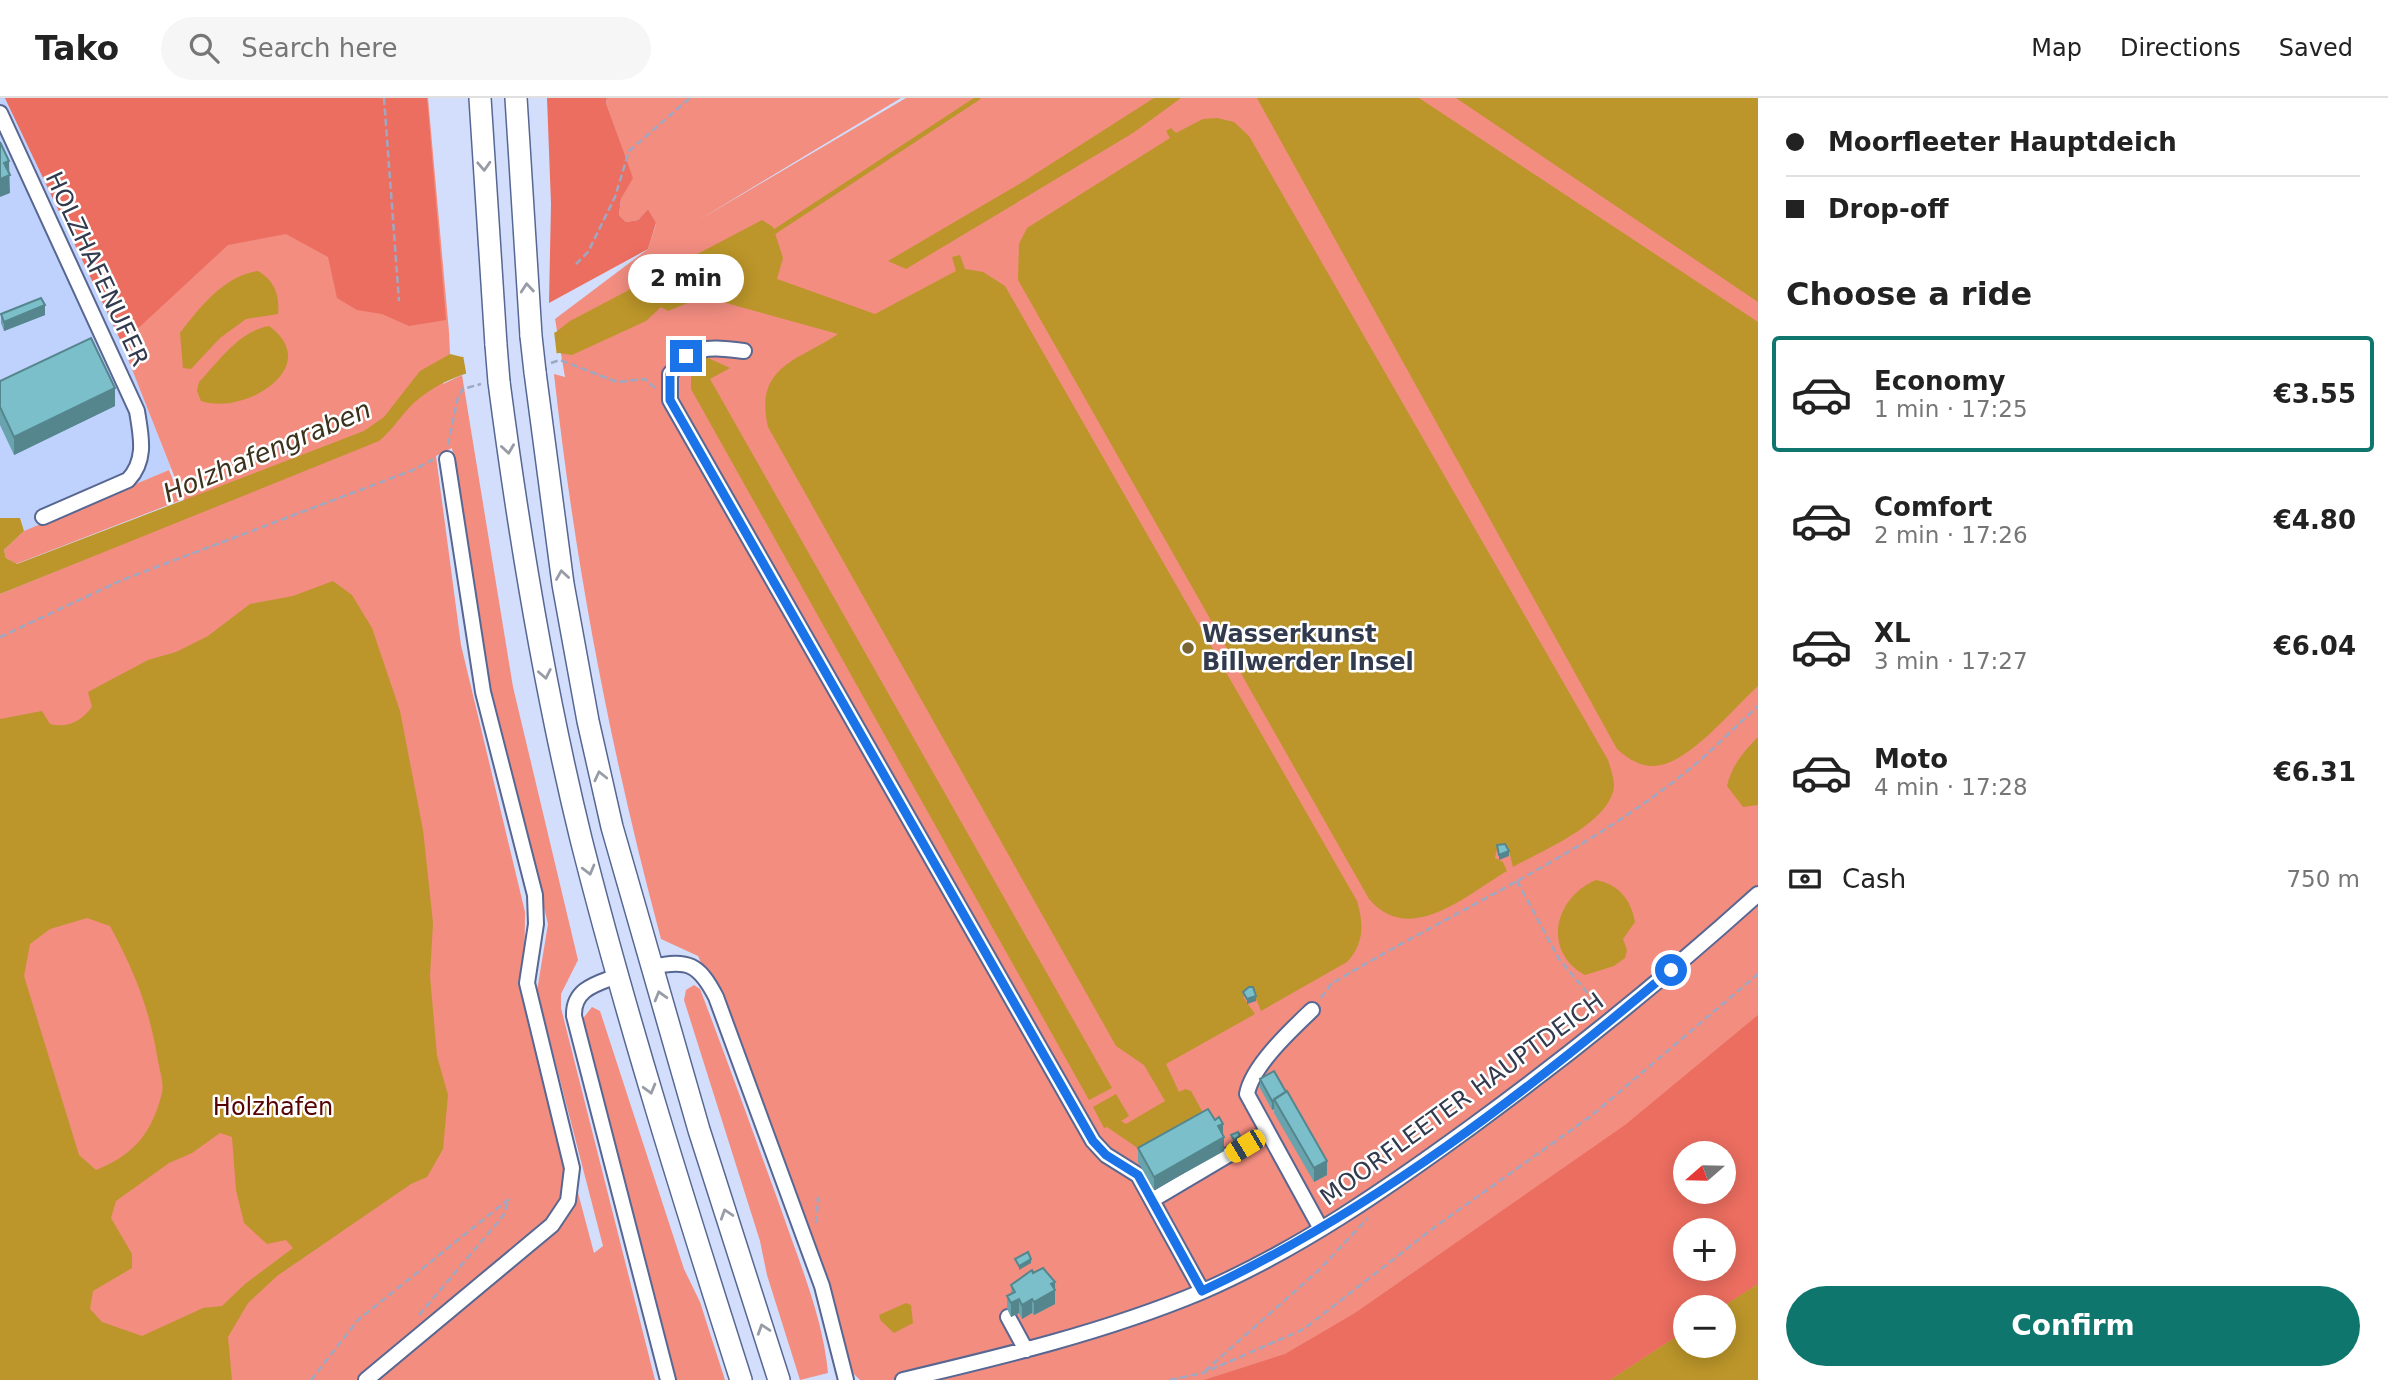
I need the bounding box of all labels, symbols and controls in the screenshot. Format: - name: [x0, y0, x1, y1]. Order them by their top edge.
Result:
- search box: [161, 17, 651, 80]
- text: Tako: [35, 29, 119, 68]
- icon: search: [185, 29, 223, 67]
- text: Search here: [241, 33, 397, 63]
- text: Map: [2031, 34, 2082, 62]
- text: Directions: [2120, 34, 2241, 62]
- text: Saved: [2279, 34, 2353, 62]
- text: Moorfleeter Hauptdeich: [1828, 127, 2177, 157]
- one-way arrow: [476, 161, 491, 172]
- street label: HOLZHAFENUFER: [40, 167, 154, 371]
- text: Drop-off: [1828, 194, 1949, 224]
- callout: 2 min: [628, 254, 744, 303]
- text: 2 min: [650, 265, 722, 291]
- text: Choose a ride: [1786, 275, 2032, 313]
- one-way arrow: [520, 283, 535, 294]
- route end: [670, 340, 702, 372]
- icon: car: [1790, 363, 1853, 426]
- text: Economy: [1874, 366, 2005, 396]
- text: €3.55: [2274, 379, 2356, 409]
- water label: Holzhafengraben: [159, 394, 375, 508]
- text: 1 min · 17:25: [1874, 396, 2028, 422]
- one-way arrow: [500, 444, 515, 455]
- icon: car: [1790, 489, 1853, 552]
- text: Comfort: [1874, 492, 1992, 522]
- text: €4.80: [2274, 505, 2356, 535]
- text: 2 min · 17:26: [1874, 522, 2028, 548]
- one-way arrow: [555, 569, 570, 581]
- icon: car: [1790, 615, 1853, 678]
- text: XL: [1874, 618, 1911, 648]
- place label: Wasserkunst Billwerder Insel: [1202, 620, 1414, 676]
- text: €6.04: [2274, 631, 2356, 661]
- marker: Wasserkunst Billwerder Insel: [1180, 640, 1196, 656]
- text: 3 min · 17:27: [1874, 648, 2028, 674]
- one-way arrow: [537, 668, 552, 680]
- icon: car: [1790, 741, 1853, 804]
- text: Moto: [1874, 744, 1948, 774]
- text: €6.31: [2274, 757, 2356, 787]
- one-way arrow: [594, 770, 609, 782]
- text: 4 min · 17:28: [1874, 774, 2028, 800]
- icon: cash: [1786, 860, 1824, 898]
- one-way arrow: [581, 864, 595, 876]
- text: Cash: [1842, 864, 1906, 894]
- text: 750 m: [2286, 866, 2360, 892]
- route start: [1655, 954, 1687, 986]
- street label: MOORFLEETER HAUPTDEICH: [1315, 987, 1609, 1211]
- one-way arrow: [654, 990, 668, 1002]
- one-way arrow: [641, 1083, 656, 1095]
- park label: Holzhafen: [213, 1093, 333, 1121]
- car: [1222, 1126, 1269, 1166]
- north arrow: [1673, 1141, 1736, 1204]
- map controls: [1673, 1141, 1736, 1358]
- one-way arrow: [719, 1208, 734, 1220]
- button: +: [1673, 1218, 1736, 1281]
- button: Confirm: [1786, 1286, 2360, 1366]
- button: −: [1673, 1295, 1736, 1358]
- one-way arrow: [756, 1324, 771, 1336]

